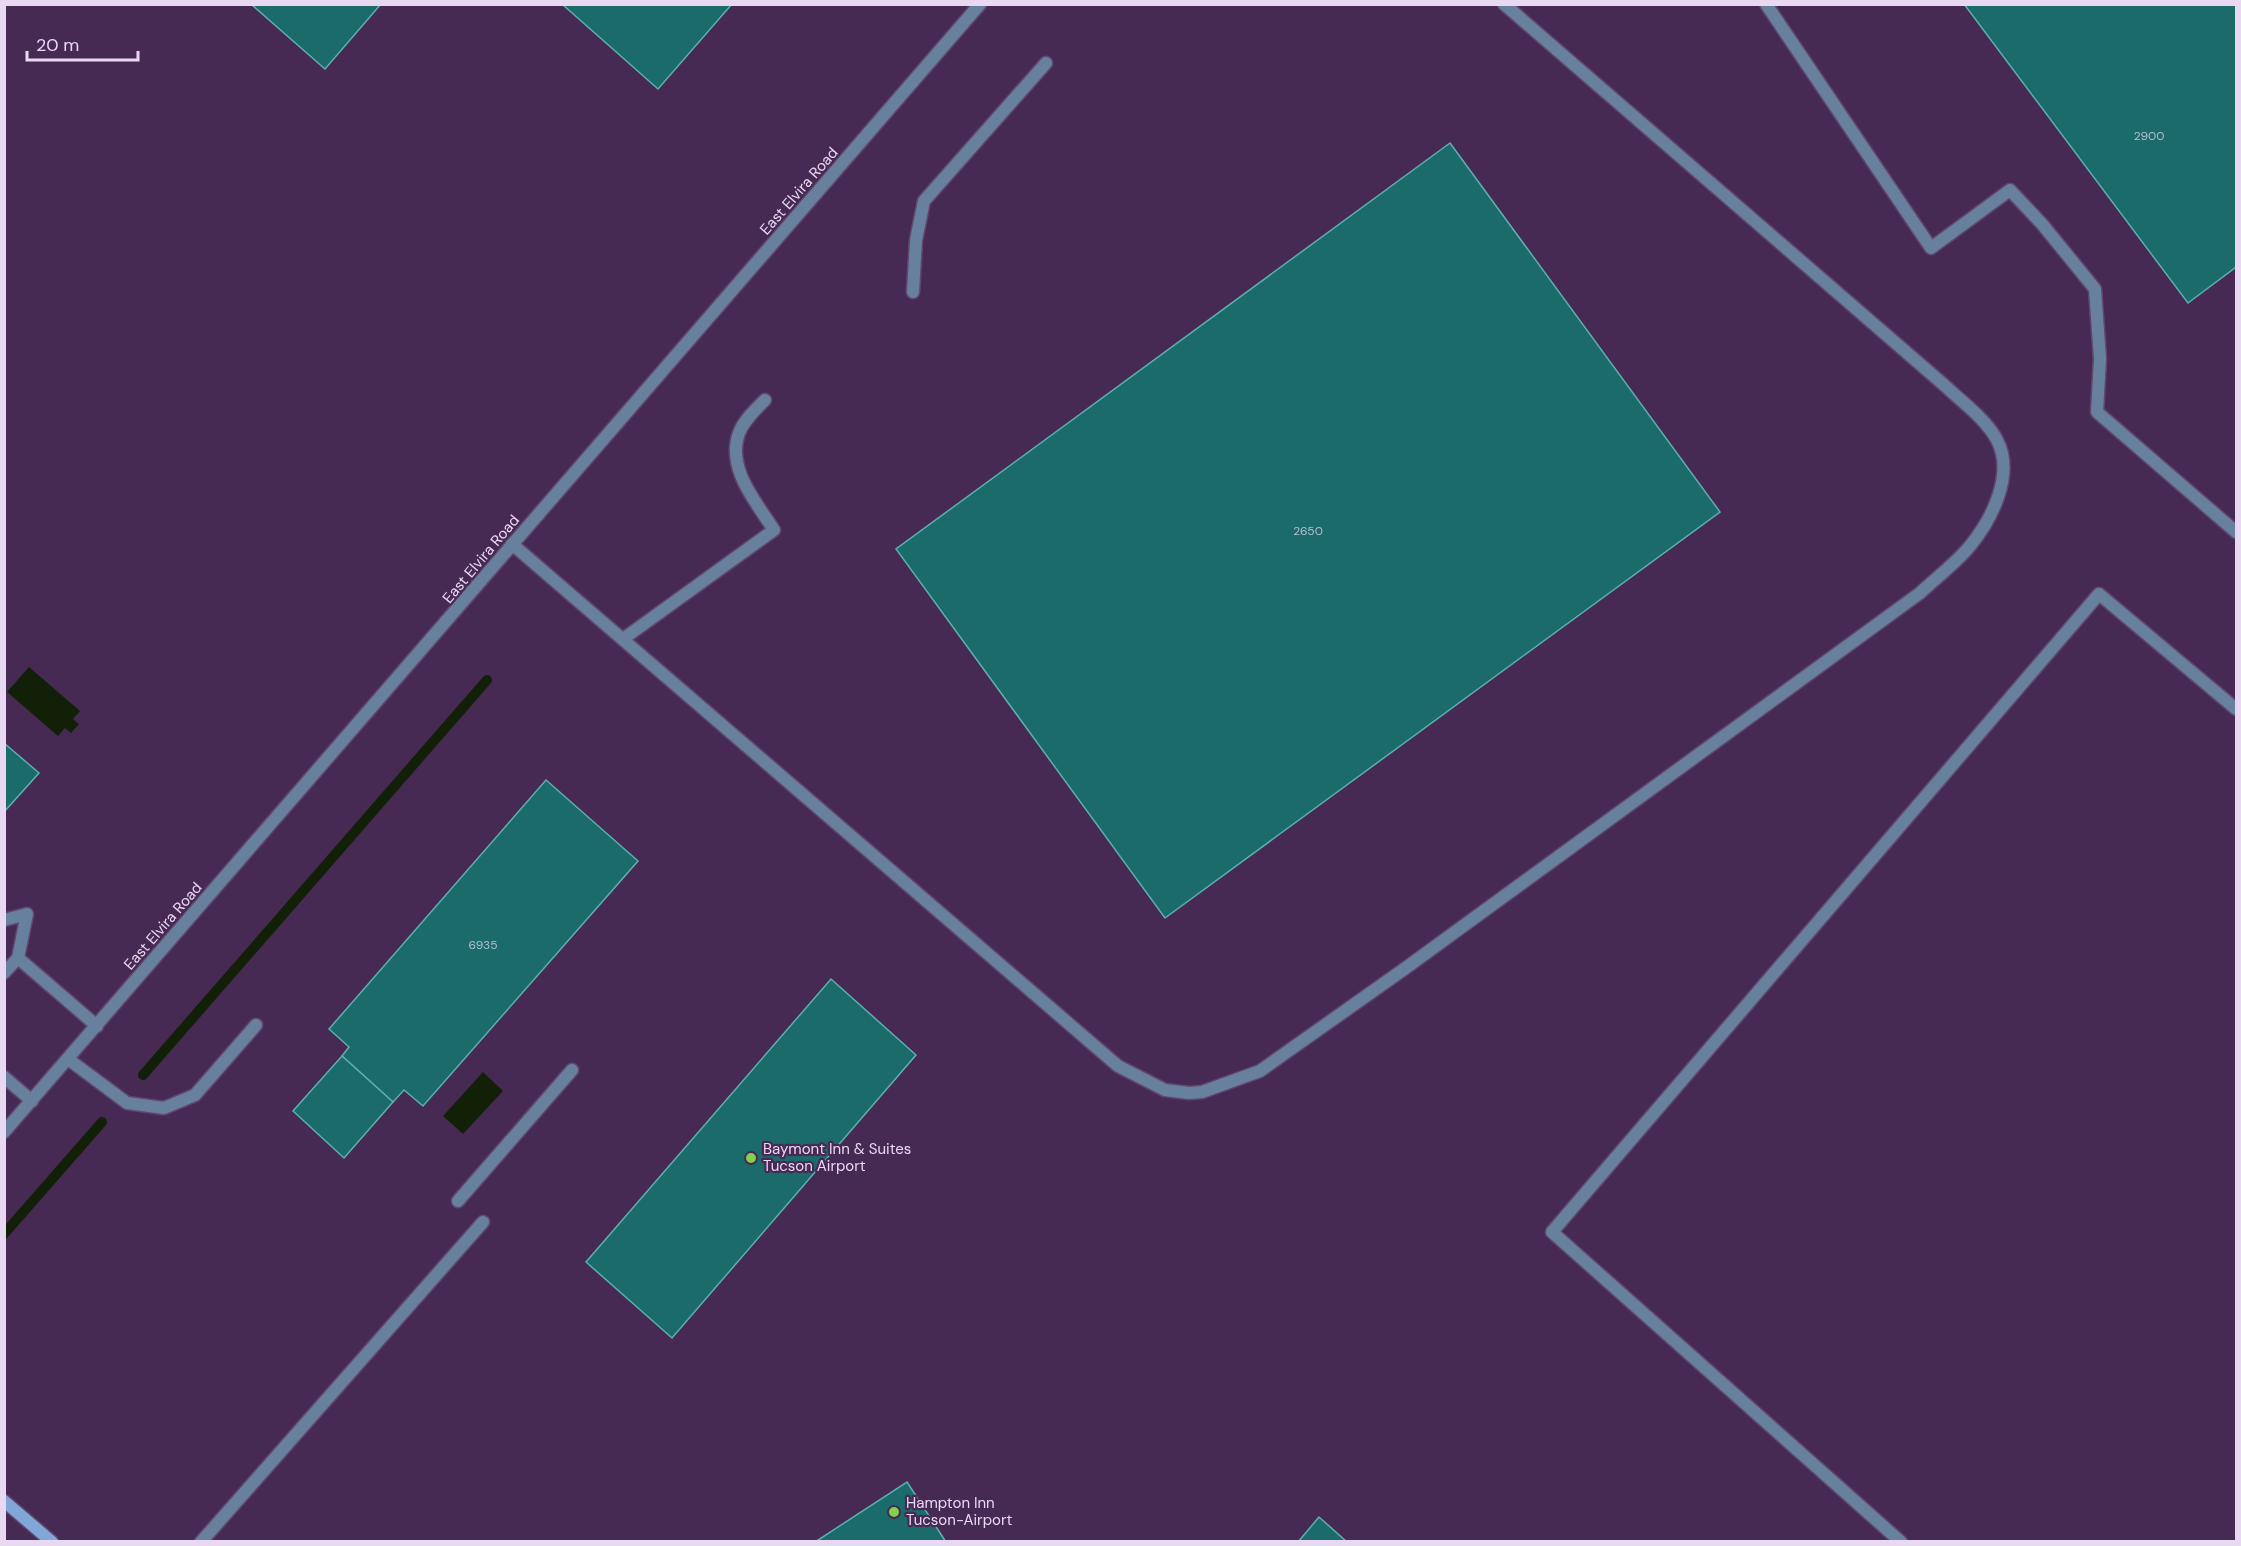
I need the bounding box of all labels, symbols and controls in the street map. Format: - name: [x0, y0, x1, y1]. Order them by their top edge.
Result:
- scale bar: [27, 24, 138, 62]
- text: 20 m: [36, 33, 79, 57]
- house number: 2900: [2134, 128, 2164, 144]
- street label: East Elvira Road: [755, 143, 843, 239]
- street label: East Elvira Road: [438, 511, 524, 607]
- house number: 2650: [1293, 523, 1323, 539]
- street label: East Elvira Road: [119, 878, 207, 974]
- house number: 6935: [468, 937, 498, 953]
- place label: Baymont Inn & Suites Tucson Airport: [763, 1139, 911, 1176]
- marker: Baymont Inn & Suites Tucson Airport: [744, 1151, 758, 1165]
- place label: Hampton Inn Tucson-Airport: [906, 1493, 1012, 1530]
- marker: Hampton Inn Tucson-Airport: [887, 1505, 901, 1519]

